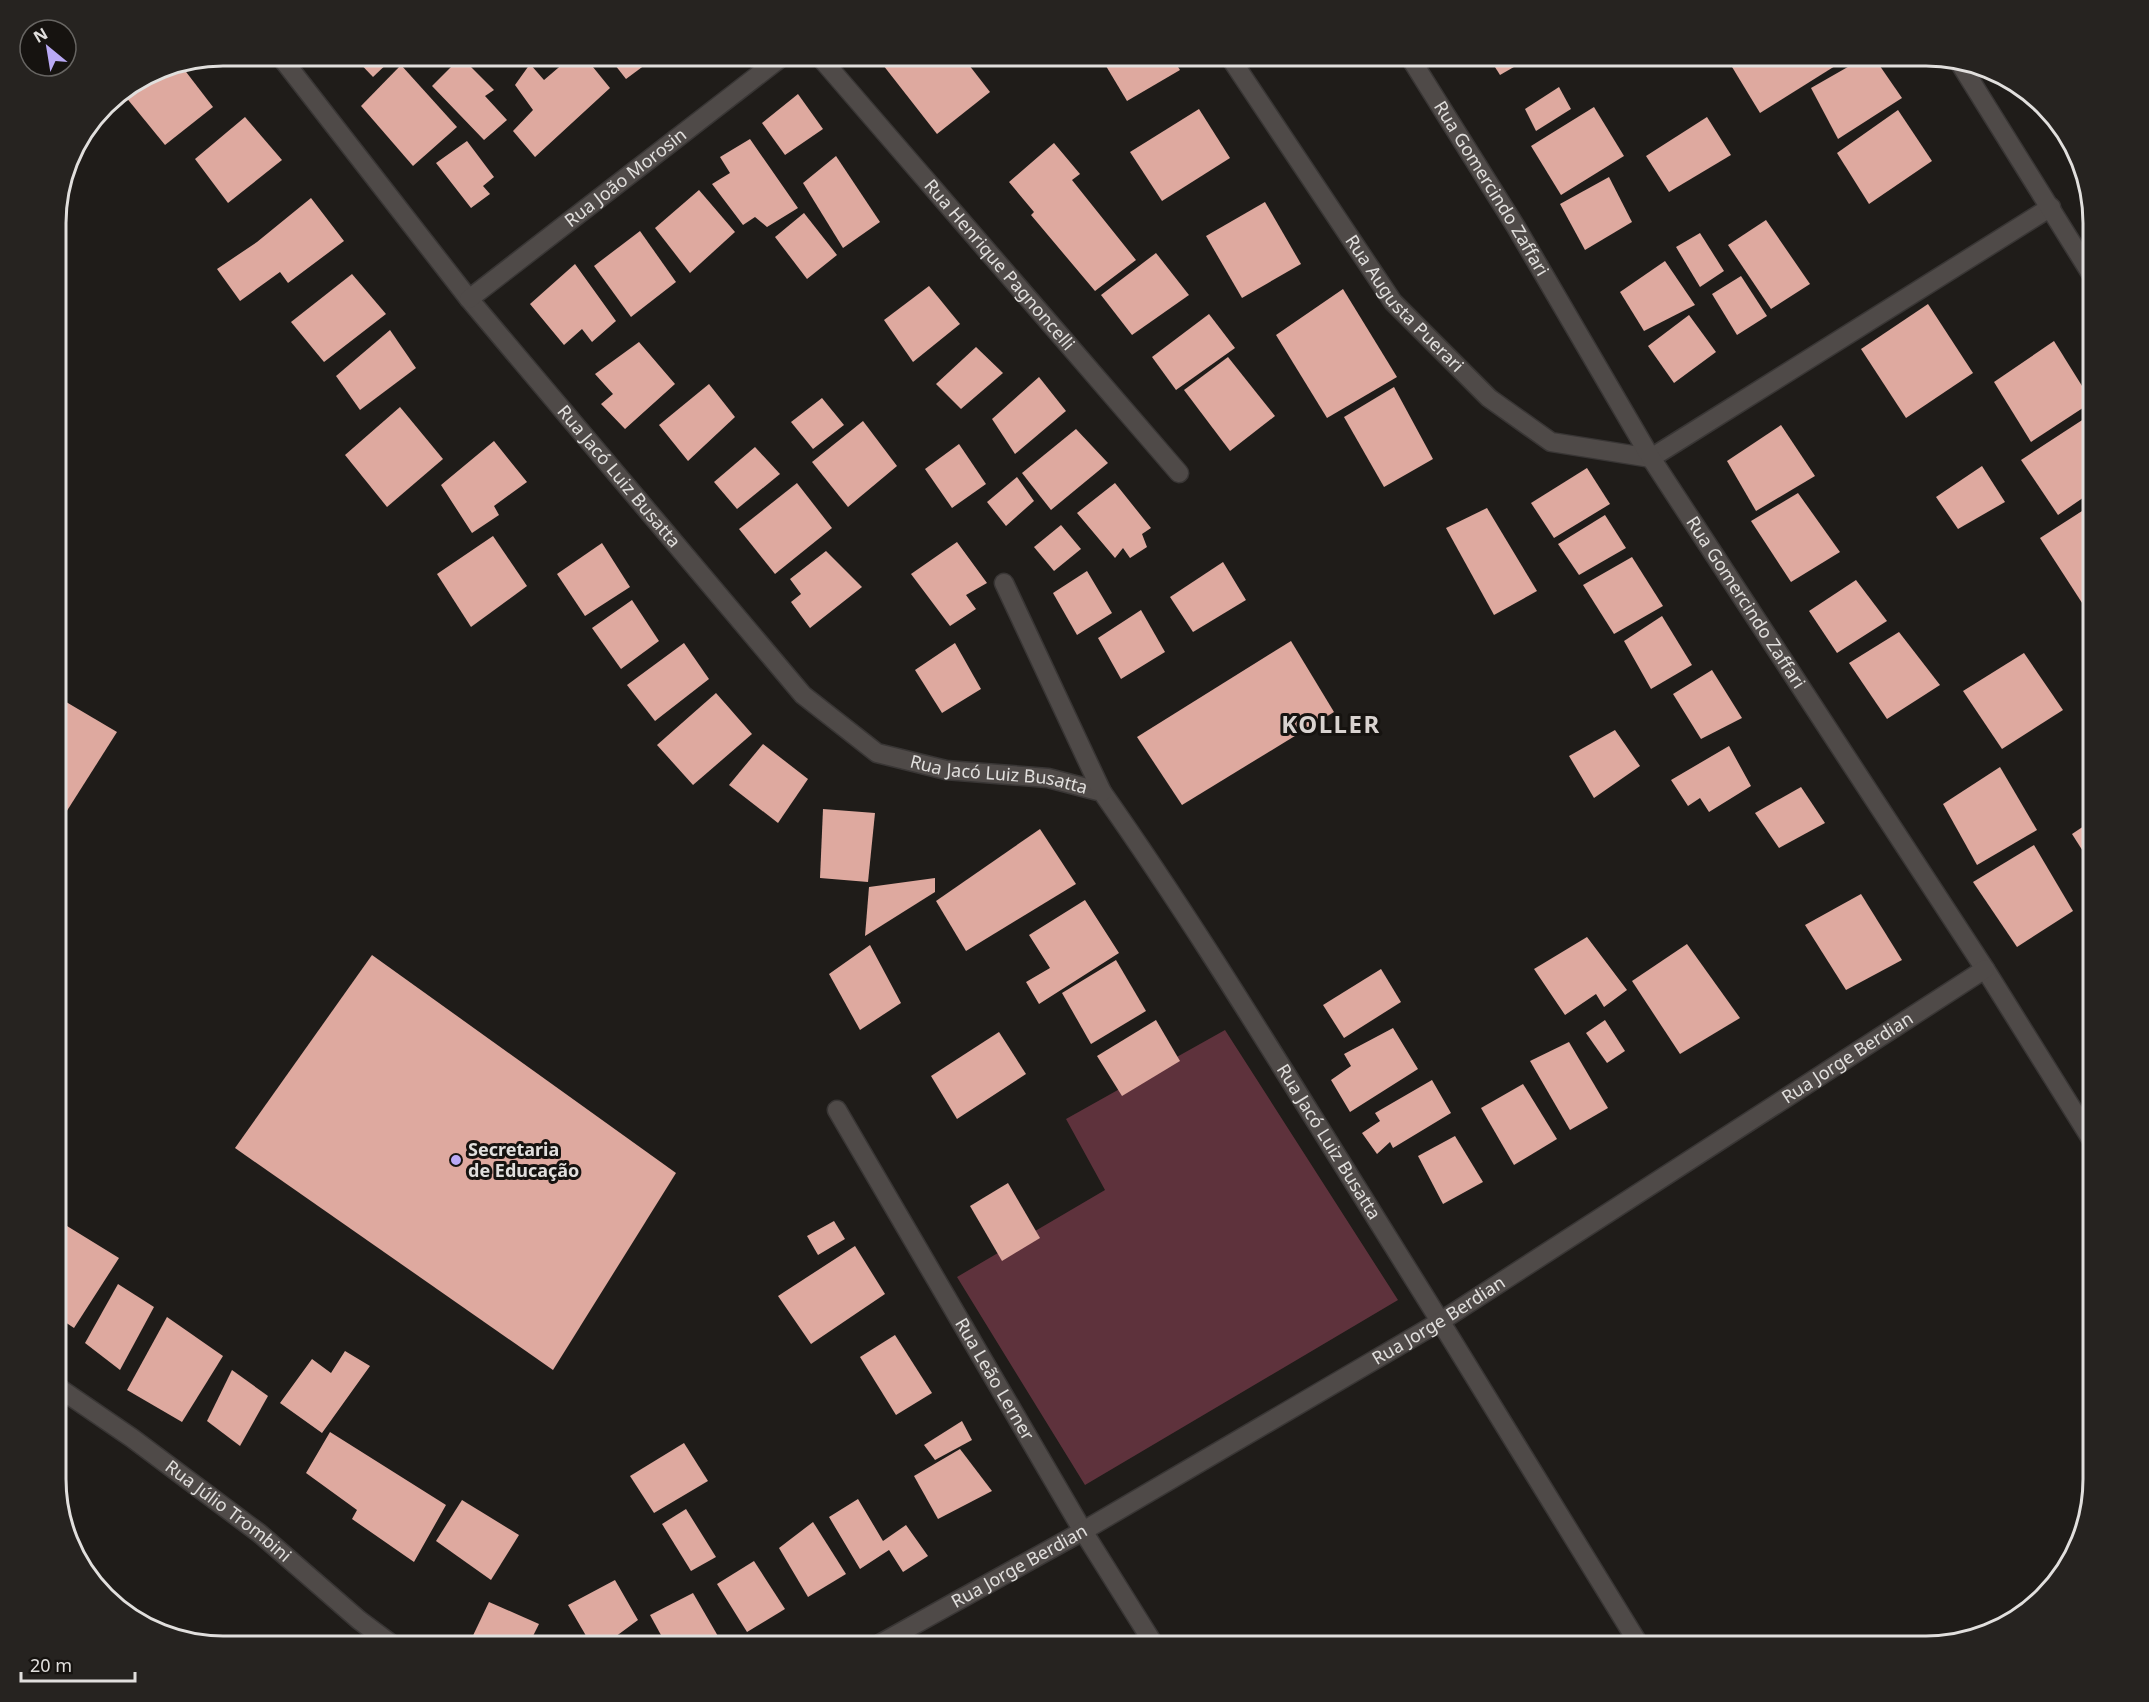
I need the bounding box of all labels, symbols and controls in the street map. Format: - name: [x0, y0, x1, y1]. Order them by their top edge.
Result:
- north arrow: [18, 18, 78, 78]
- text: N: [29, 22, 52, 48]
- street label: Rua Gomercindo Zaffari: [1429, 96, 1555, 280]
- street label: Rua João Morosin: [559, 122, 691, 232]
- street label: Rua Henrique Pagnoncelli: [920, 174, 1081, 355]
- street label: Rua Augusta Puerari: [1340, 230, 1469, 377]
- street label: Rua Jacó Luiz Busatta: [552, 400, 686, 552]
- street label: Rua Gomercindo Zaffari: [1681, 511, 1811, 693]
- district label: KOLLER: [1281, 707, 1381, 740]
- street label: Rua Jacó Luiz Busatta: [908, 749, 1090, 799]
- street label: Rua Jorge Berdian: [1777, 1006, 1917, 1109]
- street label: Rua Jacó Luiz Busatta: [1272, 1059, 1387, 1224]
- place label: Secretaria de Educação: [468, 1137, 579, 1182]
- marker: Secretaria de Educação: [449, 1153, 463, 1167]
- street label: Rua Jorge Berdian: [1367, 1270, 1509, 1370]
- street label: Rua Leão Lerner: [950, 1313, 1041, 1445]
- street label: Rua Júlio Trombini: [161, 1454, 297, 1567]
- street label: Rua Jorge Berdian: [947, 1518, 1091, 1613]
- scale bar: [21, 1645, 135, 1683]
- text: 20 m: [30, 1653, 72, 1677]

